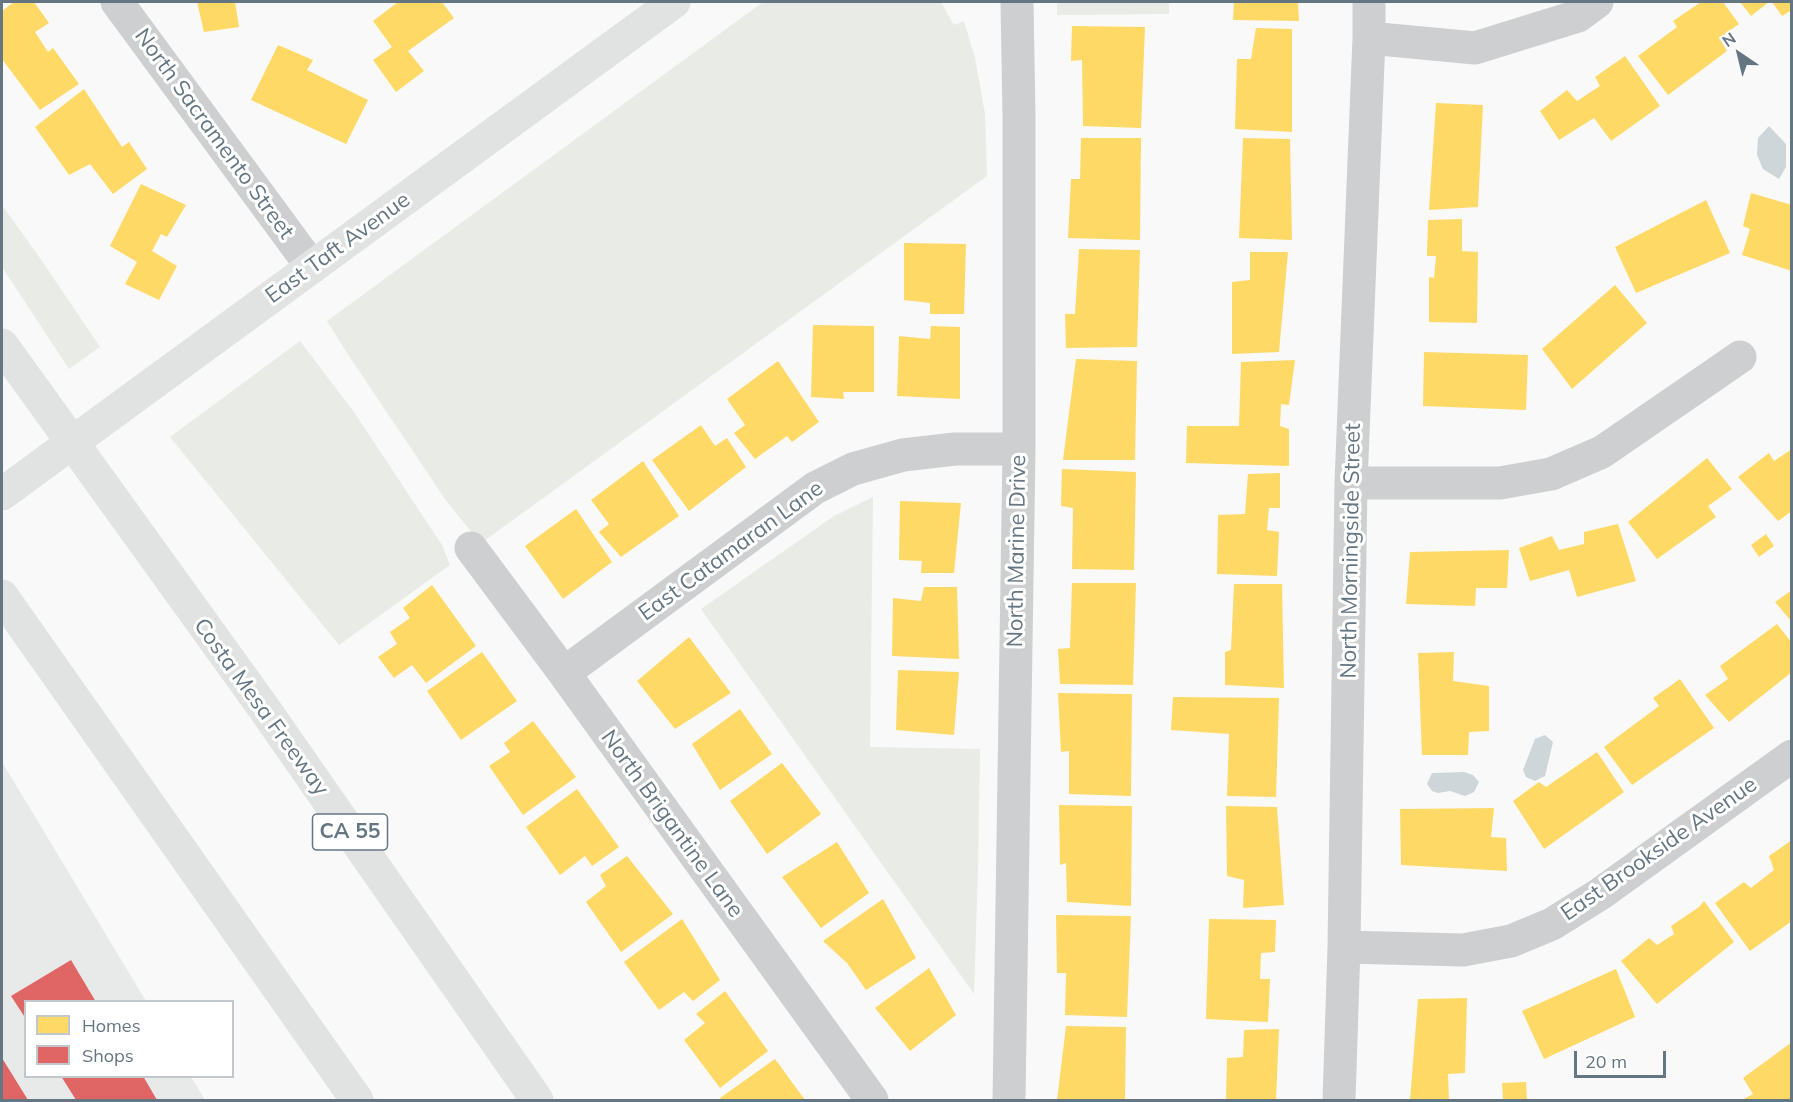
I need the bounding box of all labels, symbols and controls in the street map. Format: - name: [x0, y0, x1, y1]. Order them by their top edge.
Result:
- street label: North Sacramento Street: [129, 24, 299, 244]
- north arrow: [1709, 24, 1769, 84]
- text: N: [1718, 28, 1739, 51]
- street label: East Taft Avenue: [261, 187, 415, 309]
- street label: North Morningside Street: [1336, 423, 1366, 679]
- street label: North Marine Drive: [1002, 454, 1032, 648]
- street label: East Catamaran Lane: [634, 475, 828, 627]
- street label: Costa Mesa Freeway: [188, 613, 334, 801]
- street label: North Brigantine Lane: [595, 725, 749, 923]
- street label: East Brookside Avenue: [1556, 771, 1762, 927]
- road number: CA 55: [312, 814, 388, 850]
- legend: [24, 1000, 234, 1078]
- text: Homes: [82, 1014, 141, 1037]
- scale bar: [1577, 1039, 1668, 1077]
- text: Shops: [82, 1044, 134, 1067]
- text: 20 m: [1585, 1050, 1627, 1073]

